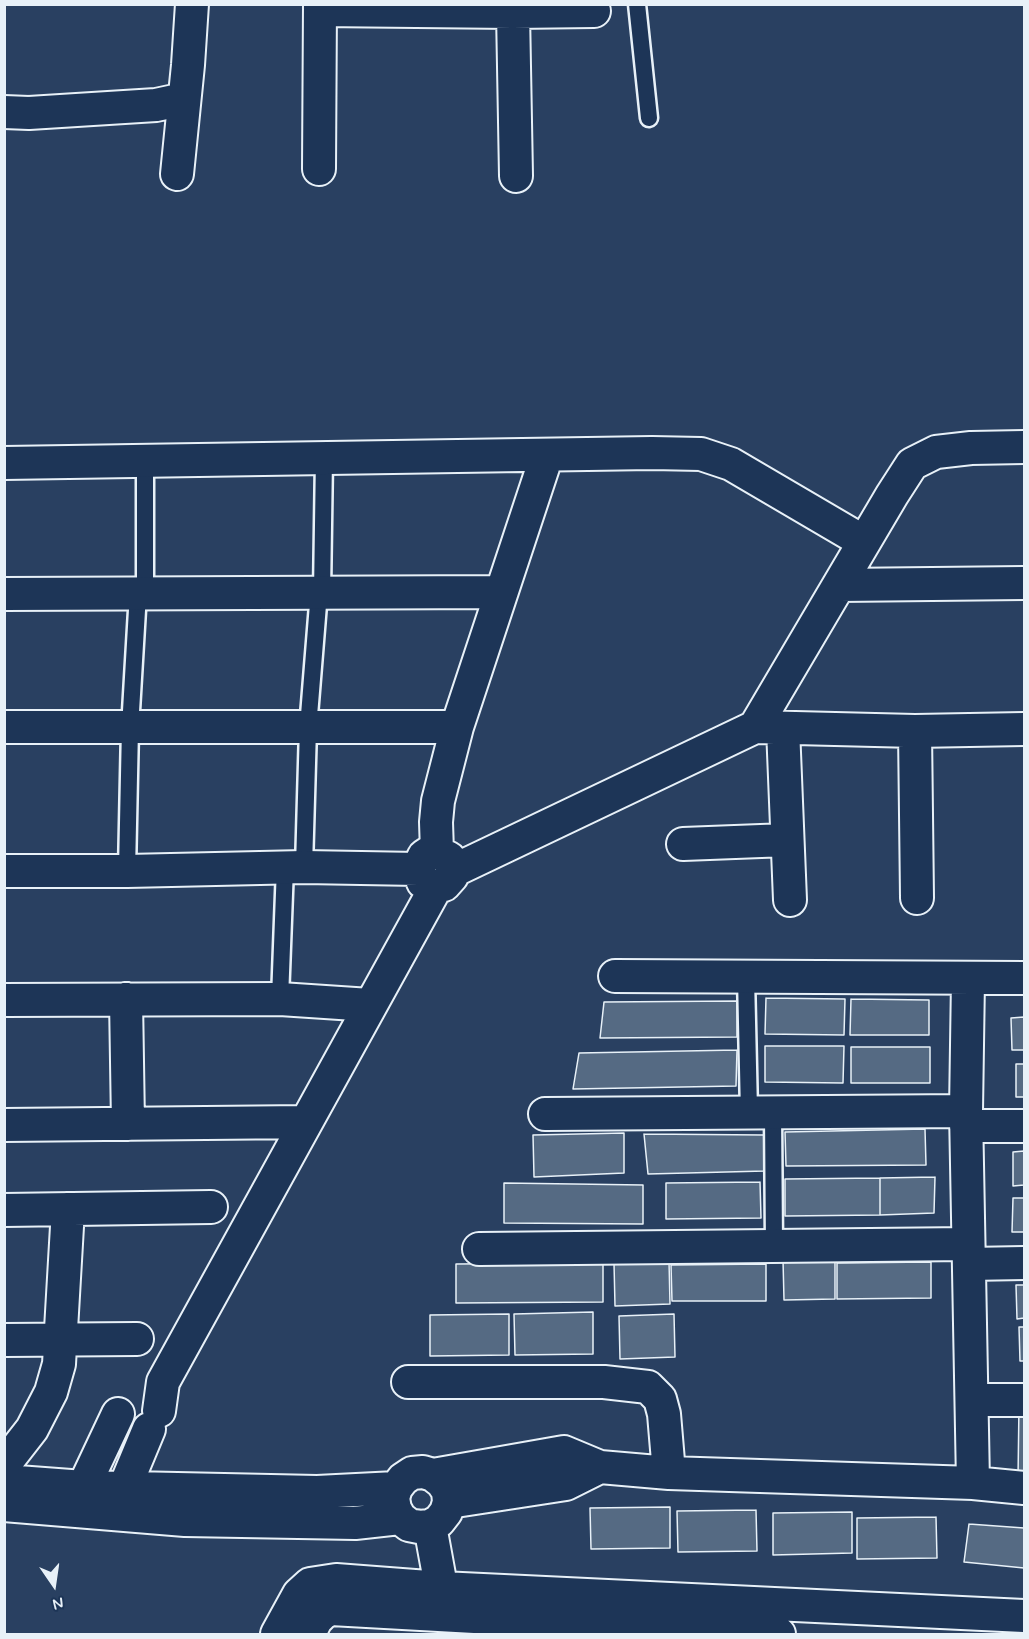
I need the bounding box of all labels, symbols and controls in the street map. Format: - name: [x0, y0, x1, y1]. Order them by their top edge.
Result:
- north arrow: [24, 1555, 84, 1615]
- text: N: [51, 1592, 66, 1614]

